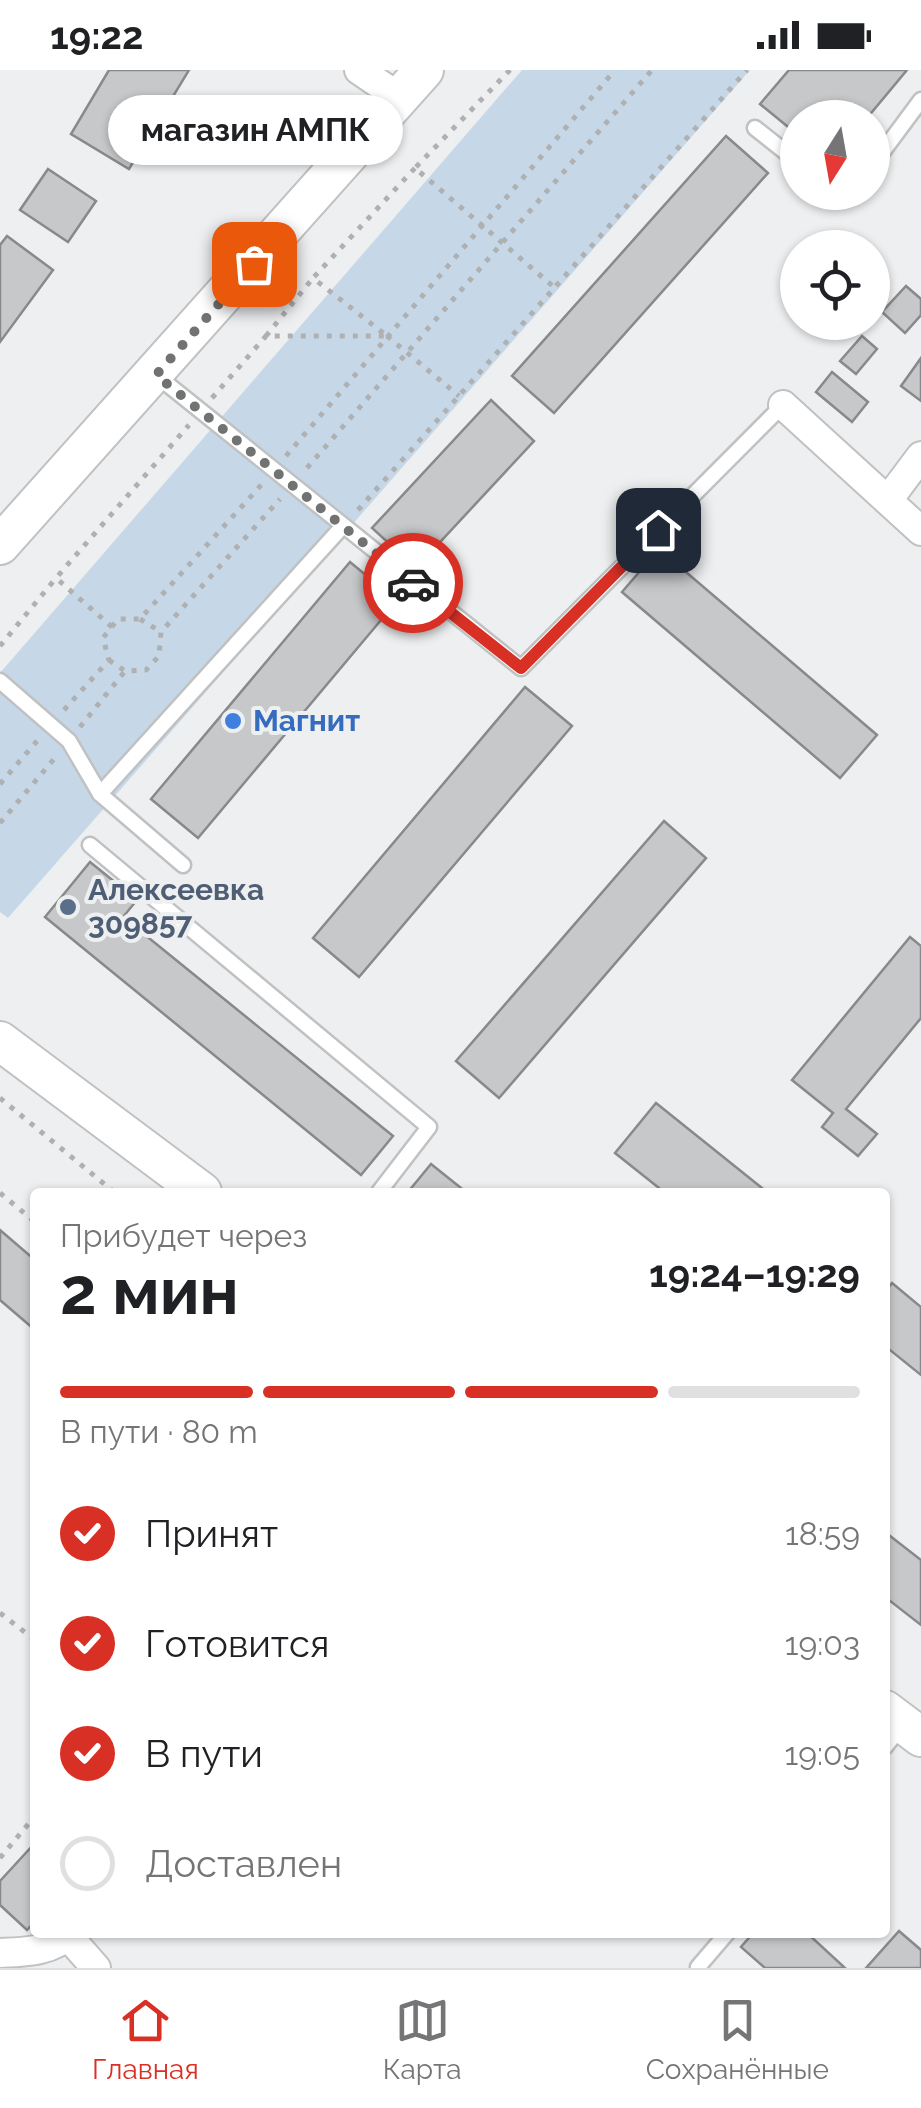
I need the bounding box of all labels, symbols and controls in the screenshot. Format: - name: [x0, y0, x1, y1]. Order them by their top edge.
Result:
- text: 19:22: [50, 13, 143, 58]
- callout: магазин АМПК: [106, 94, 402, 164]
- north arrow: [780, 100, 890, 210]
- map controls: [780, 100, 890, 340]
- text: магазин АМПК: [141, 111, 370, 148]
- pin: [212, 222, 297, 307]
- button: locate: [780, 230, 890, 340]
- icon: bag: [227, 237, 282, 292]
- pin: [616, 488, 701, 573]
- icon: home: [631, 503, 686, 558]
- courier: [363, 533, 463, 633]
- icon: car: [386, 556, 441, 611]
- place label: Магнит: [253, 703, 360, 738]
- marker: Магнит: [222, 710, 244, 732]
- place label: Алексеевка 309857: [88, 872, 264, 941]
- marker: Алексеевка 309857: [57, 896, 79, 918]
- text: Прибудет через: [60, 1217, 307, 1254]
- text: 19:24–19:29: [649, 1251, 860, 1296]
- text: 2 мин: [60, 1253, 239, 1329]
- text: В пути · 80 m: [60, 1413, 258, 1450]
- icon: check: [60, 1506, 115, 1561]
- text: Принят: [145, 1511, 278, 1556]
- text: 18:59: [785, 1515, 860, 1552]
- icon: check: [60, 1616, 115, 1671]
- text: Готовится: [145, 1621, 329, 1666]
- text: 19:03: [785, 1625, 860, 1662]
- icon: check: [60, 1726, 115, 1781]
- text: В пути: [145, 1731, 263, 1776]
- text: 19:05: [785, 1735, 860, 1772]
- text: Доставлен: [145, 1841, 342, 1886]
- tab: Главная: [92, 1993, 199, 2086]
- tab: Карта: [383, 1993, 462, 2086]
- tab: Сохранённые: [646, 1993, 829, 2086]

